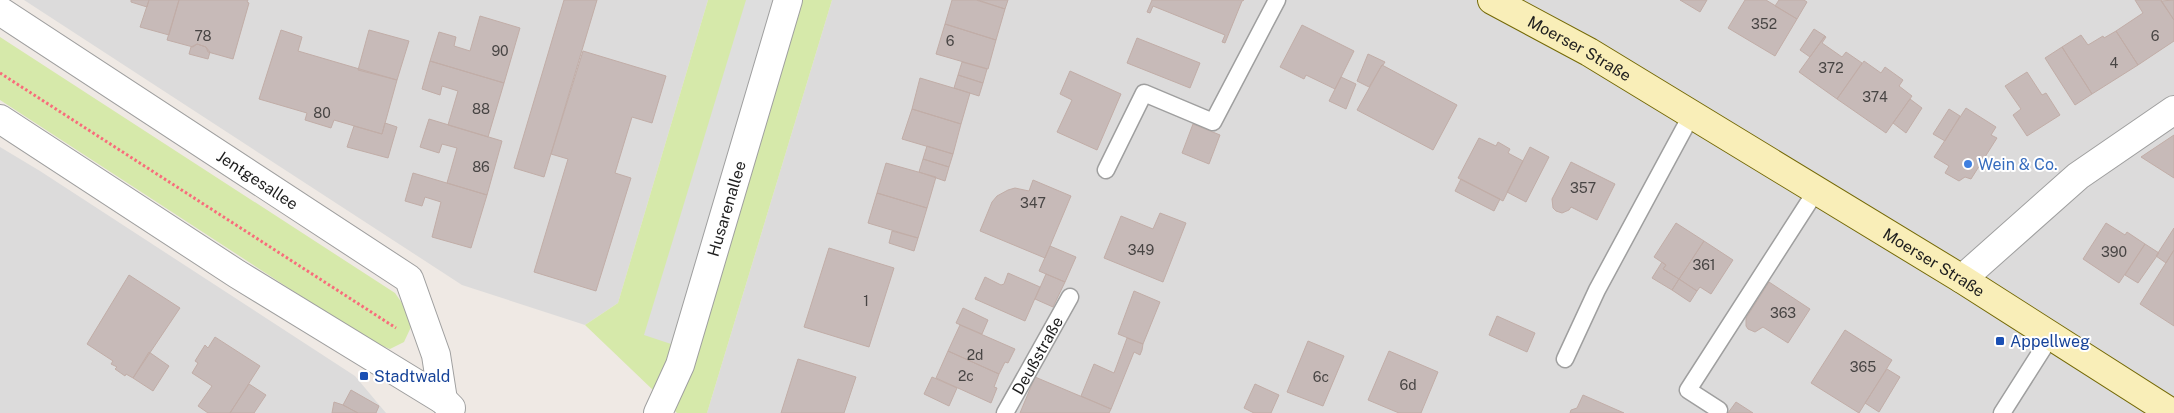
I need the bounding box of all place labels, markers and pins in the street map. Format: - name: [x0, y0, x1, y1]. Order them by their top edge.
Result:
- place label: Wein & Co.: [1978, 155, 2058, 174]
- marker: Wein & Co.: [1962, 158, 1974, 170]
- place label: Appellweg: [2010, 332, 2090, 351]
- marker: Appellweg: [1994, 335, 2006, 347]
- place label: Stadtwald: [374, 367, 450, 386]
- marker: Stadtwald: [358, 370, 370, 382]

